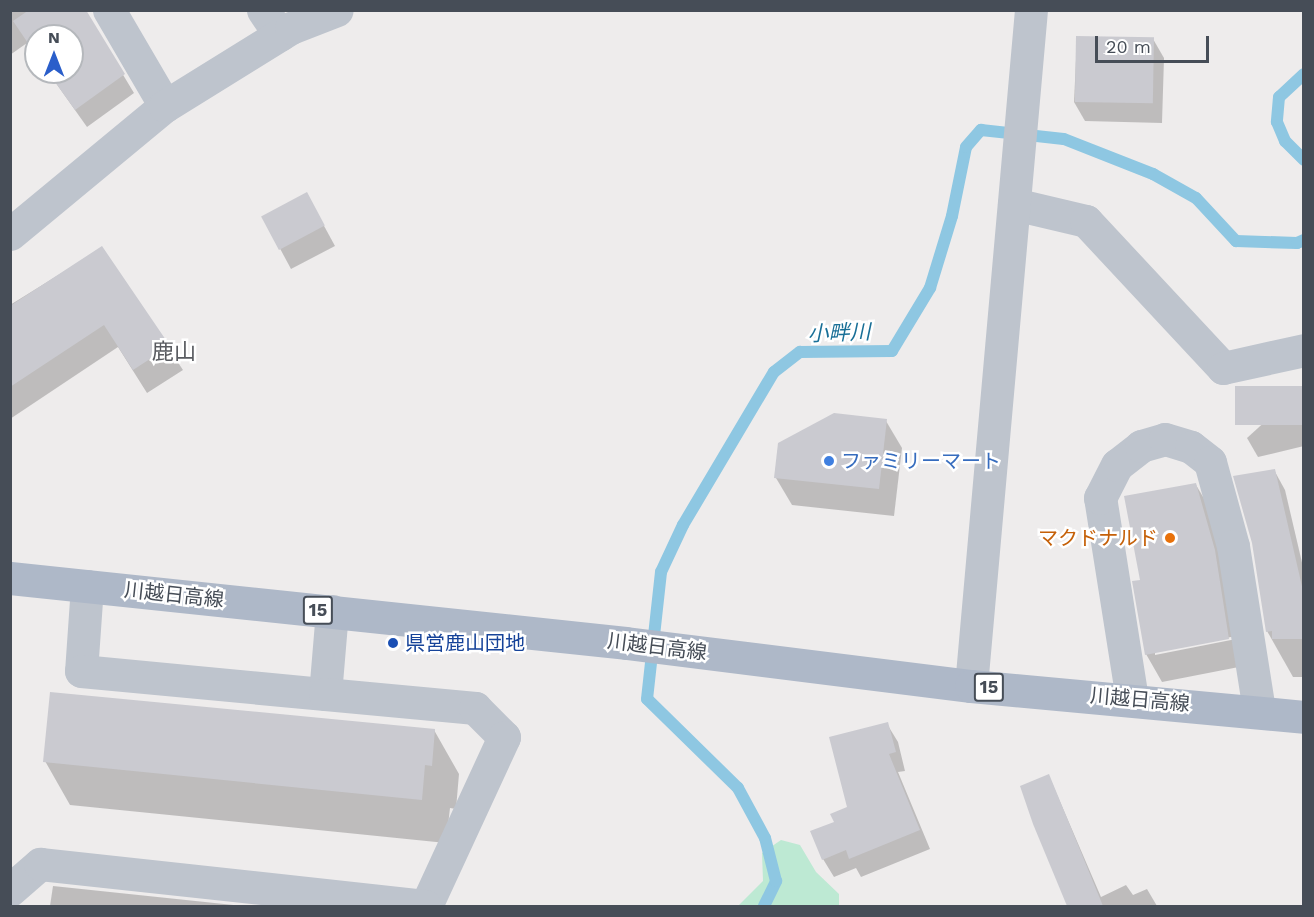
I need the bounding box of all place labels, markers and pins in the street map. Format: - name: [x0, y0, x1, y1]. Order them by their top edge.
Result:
- place label: ファミリーマート: [841, 449, 1001, 473]
- marker: ファミリーマート: [822, 454, 836, 468]
- place label: マクドナルド: [1038, 526, 1158, 550]
- marker: マクドナルド: [1163, 531, 1177, 545]
- place label: 県営鹿山団地: [405, 631, 525, 655]
- marker: 県営鹿山団地: [386, 636, 400, 650]

